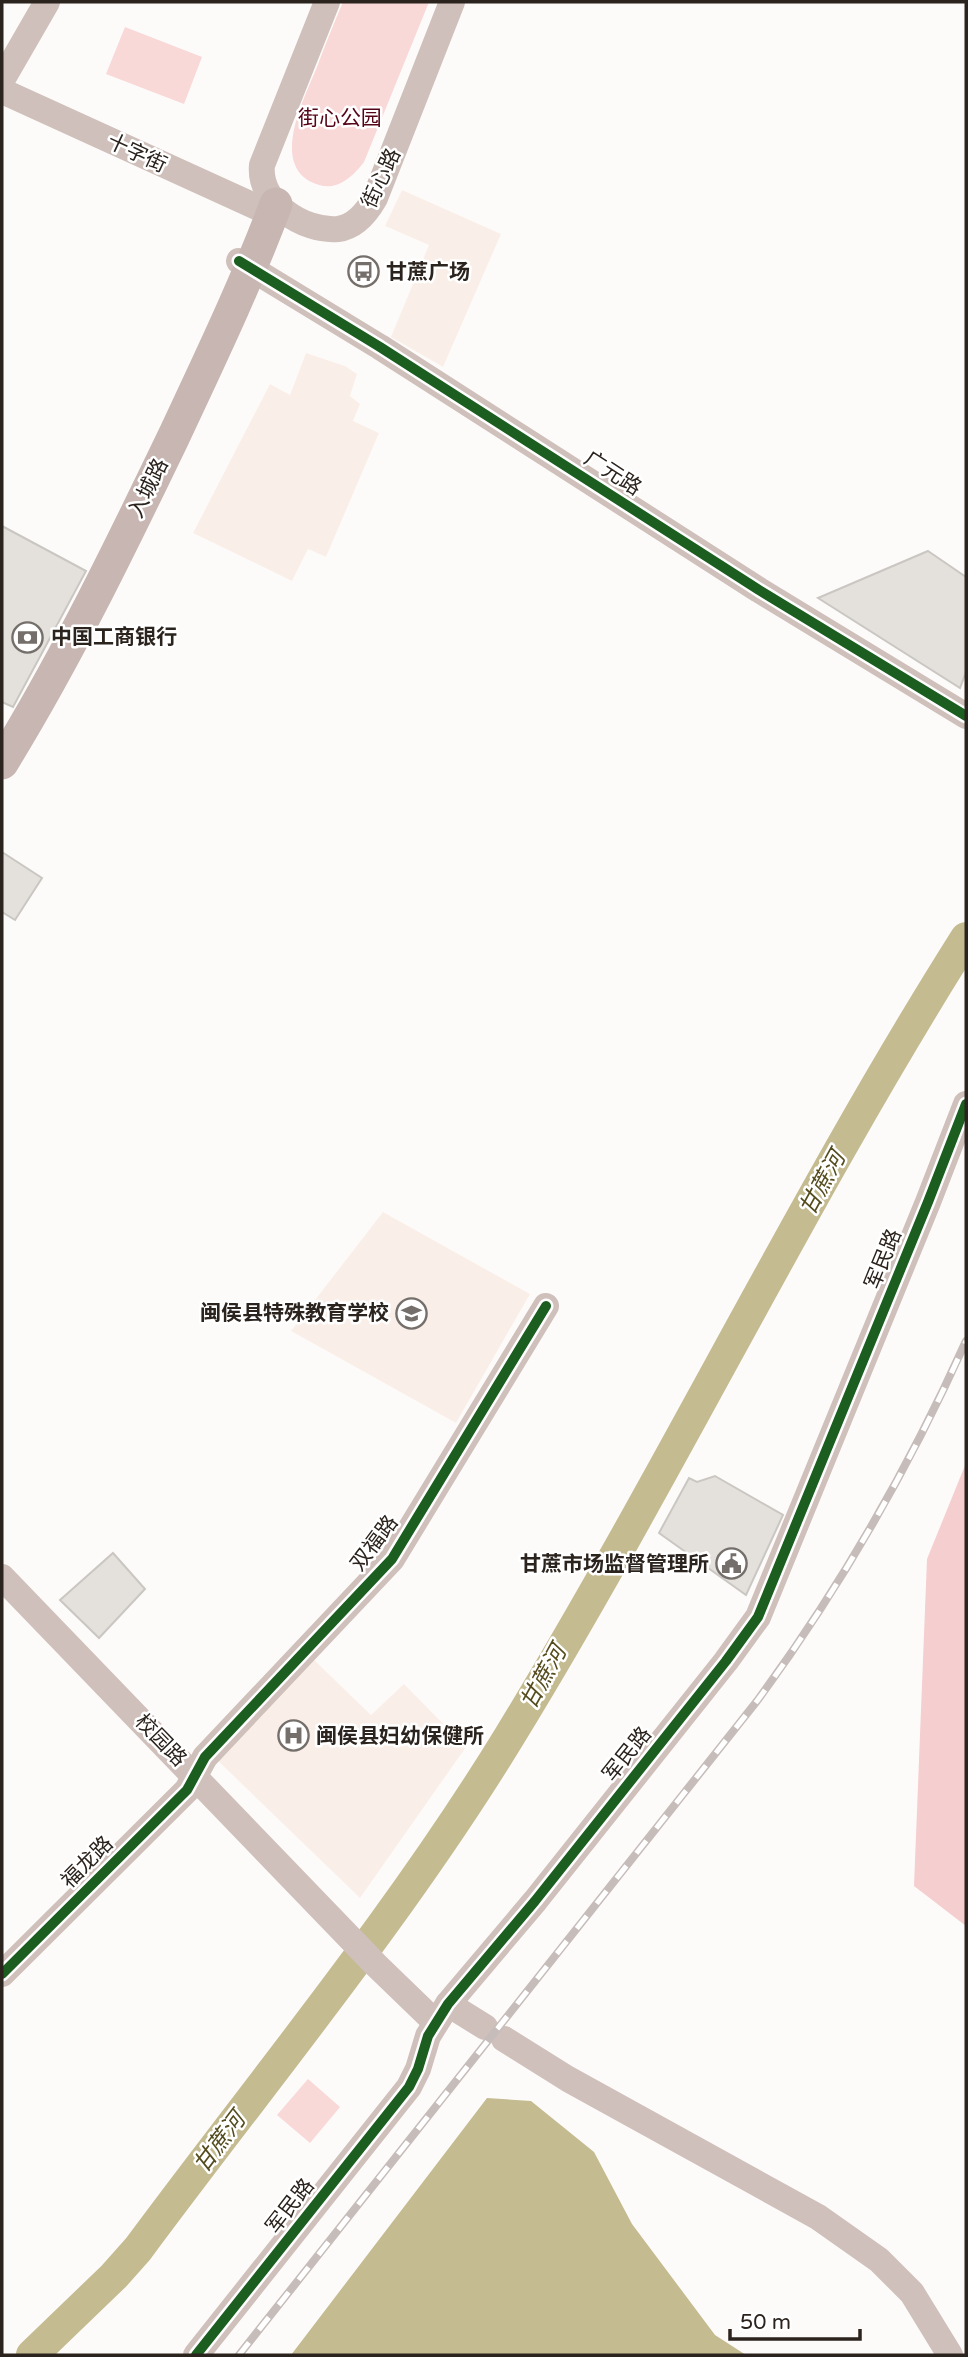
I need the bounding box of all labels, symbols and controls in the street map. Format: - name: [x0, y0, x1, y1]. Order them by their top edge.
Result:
- park label: 街心公园: [298, 106, 382, 131]
- street label: 十字街: [103, 129, 171, 178]
- street label: 街心路: [357, 144, 406, 212]
- bus stop icon: 甘蔗广场: [346, 255, 380, 289]
- place label: 甘蔗广场: [386, 260, 470, 285]
- street label: 广元路: [580, 446, 646, 501]
- street label: 入城路: [123, 454, 173, 522]
- bank icon: 中国工商银行: [11, 620, 45, 654]
- place label: 中国工商银行: [51, 625, 177, 650]
- water label: 甘蔗河: [794, 1143, 854, 1220]
- street label: 军民路: [860, 1225, 907, 1293]
- school or university icon: 闽侯县特殊教育学校: [395, 1296, 429, 1330]
- place label: 闽侯县特殊教育学校: [200, 1301, 389, 1326]
- street label: 双福路: [345, 1511, 403, 1576]
- public building icon: 甘蔗市场监督管理所: [715, 1547, 749, 1581]
- place label: 甘蔗市场监督管理所: [520, 1552, 709, 1577]
- water label: 甘蔗河: [515, 1637, 575, 1714]
- street label: 校园路: [130, 1709, 192, 1772]
- hospital icon: 闽侯县妇幼保健所: [276, 1719, 310, 1753]
- street label: 军民路: [598, 1722, 657, 1787]
- place label: 闽侯县妇幼保健所: [316, 1724, 484, 1749]
- street label: 福龙路: [56, 1831, 118, 1893]
- water label: 甘蔗河: [188, 2103, 254, 2179]
- street label: 军民路: [261, 2174, 320, 2239]
- scale bar: [730, 2298, 860, 2342]
- text: 50 m: [740, 2310, 791, 2335]

